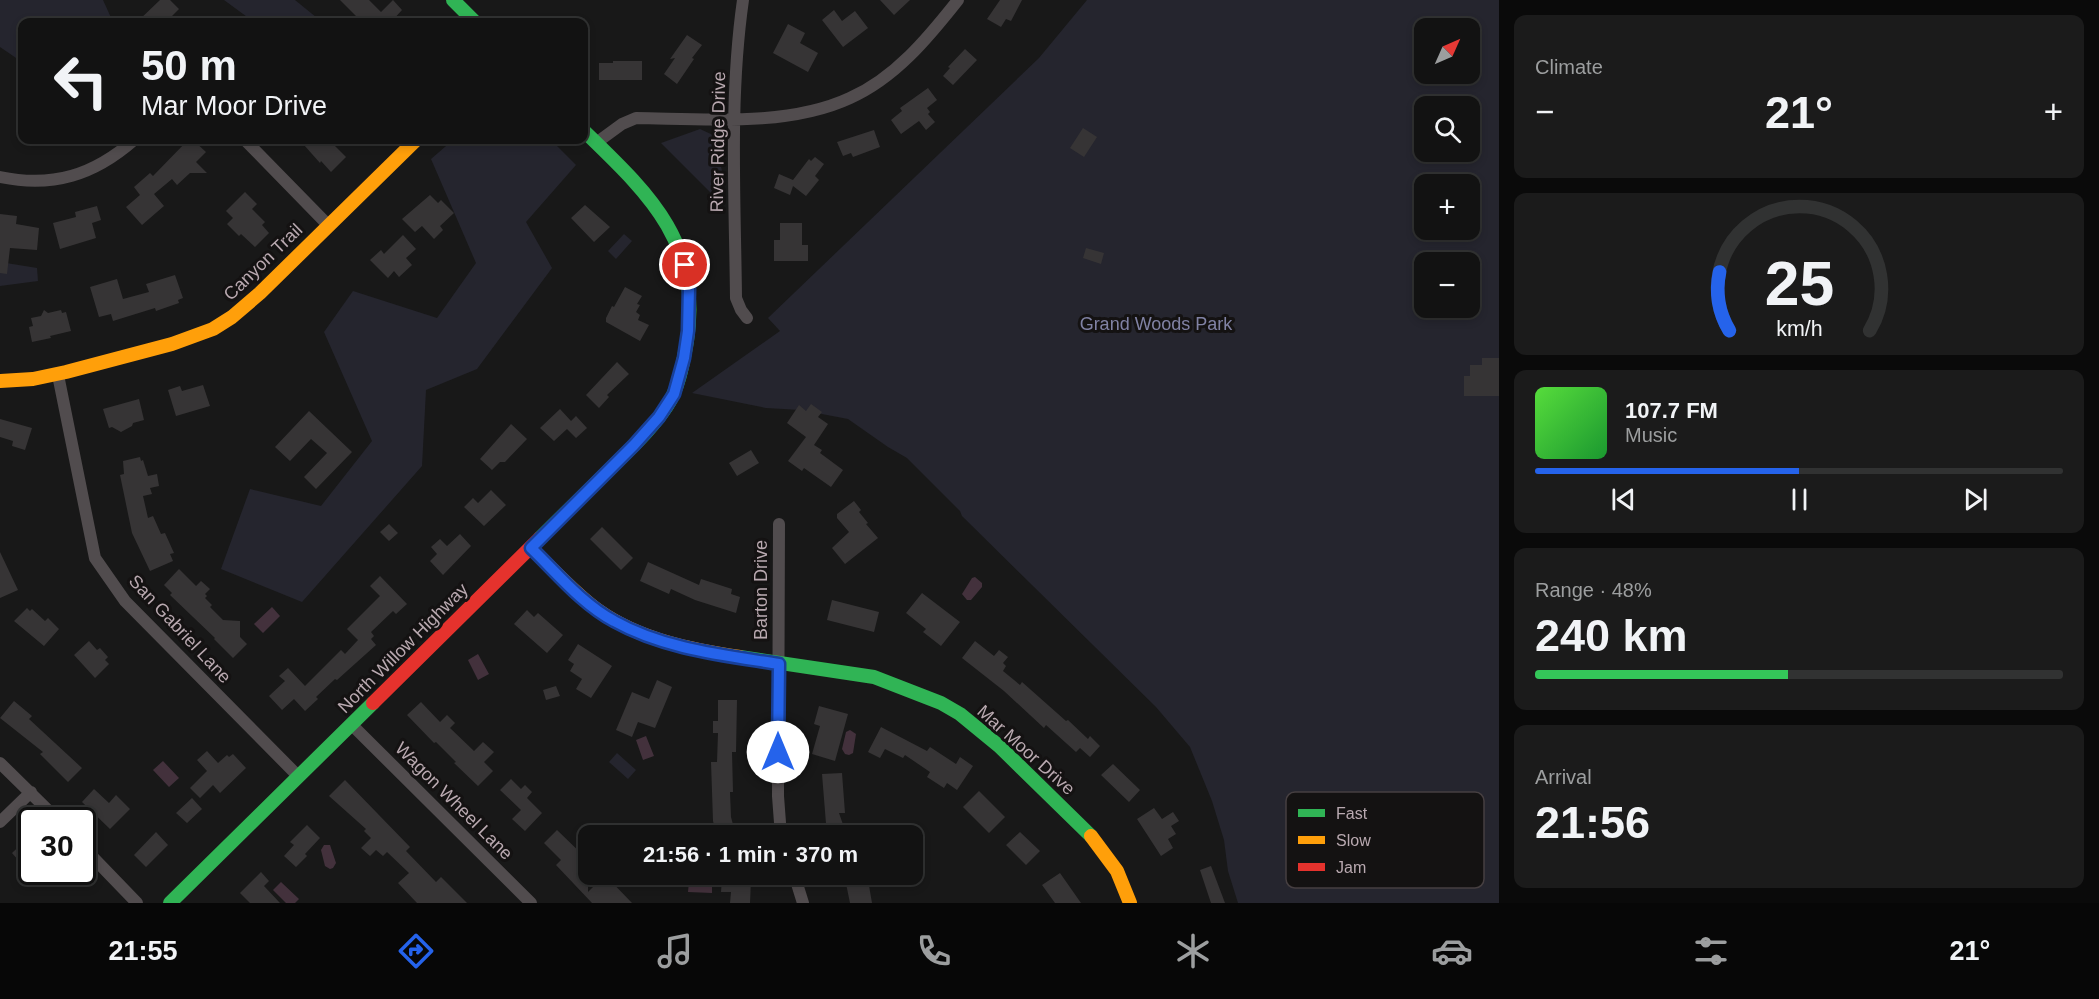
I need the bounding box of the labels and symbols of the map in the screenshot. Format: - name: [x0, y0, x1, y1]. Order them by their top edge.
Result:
- north arrow: [1414, 18, 1480, 84]
- street label: River Ridge Drive: [707, 71, 729, 213]
- street label: Canyon Trail: [220, 220, 306, 304]
- pin: [659, 239, 710, 290]
- park label: Grand Woods Park: [1080, 314, 1233, 334]
- street label: Barton Drive: [751, 540, 771, 640]
- street label: San Gabriel Lane: [125, 571, 235, 687]
- street label: North Willow Highway: [334, 579, 472, 717]
- street label: Mar Moor Drive: [973, 701, 1079, 799]
- position arrow: [746, 720, 810, 784]
- street label: Wagon Wheel Lane: [391, 738, 517, 864]
- legend: [1286, 792, 1484, 888]
- text: Fast: [1336, 805, 1368, 822]
- speed limit sign: 30: [18, 807, 96, 885]
- text: Slow: [1336, 832, 1371, 849]
- text: Jam: [1336, 859, 1366, 876]

